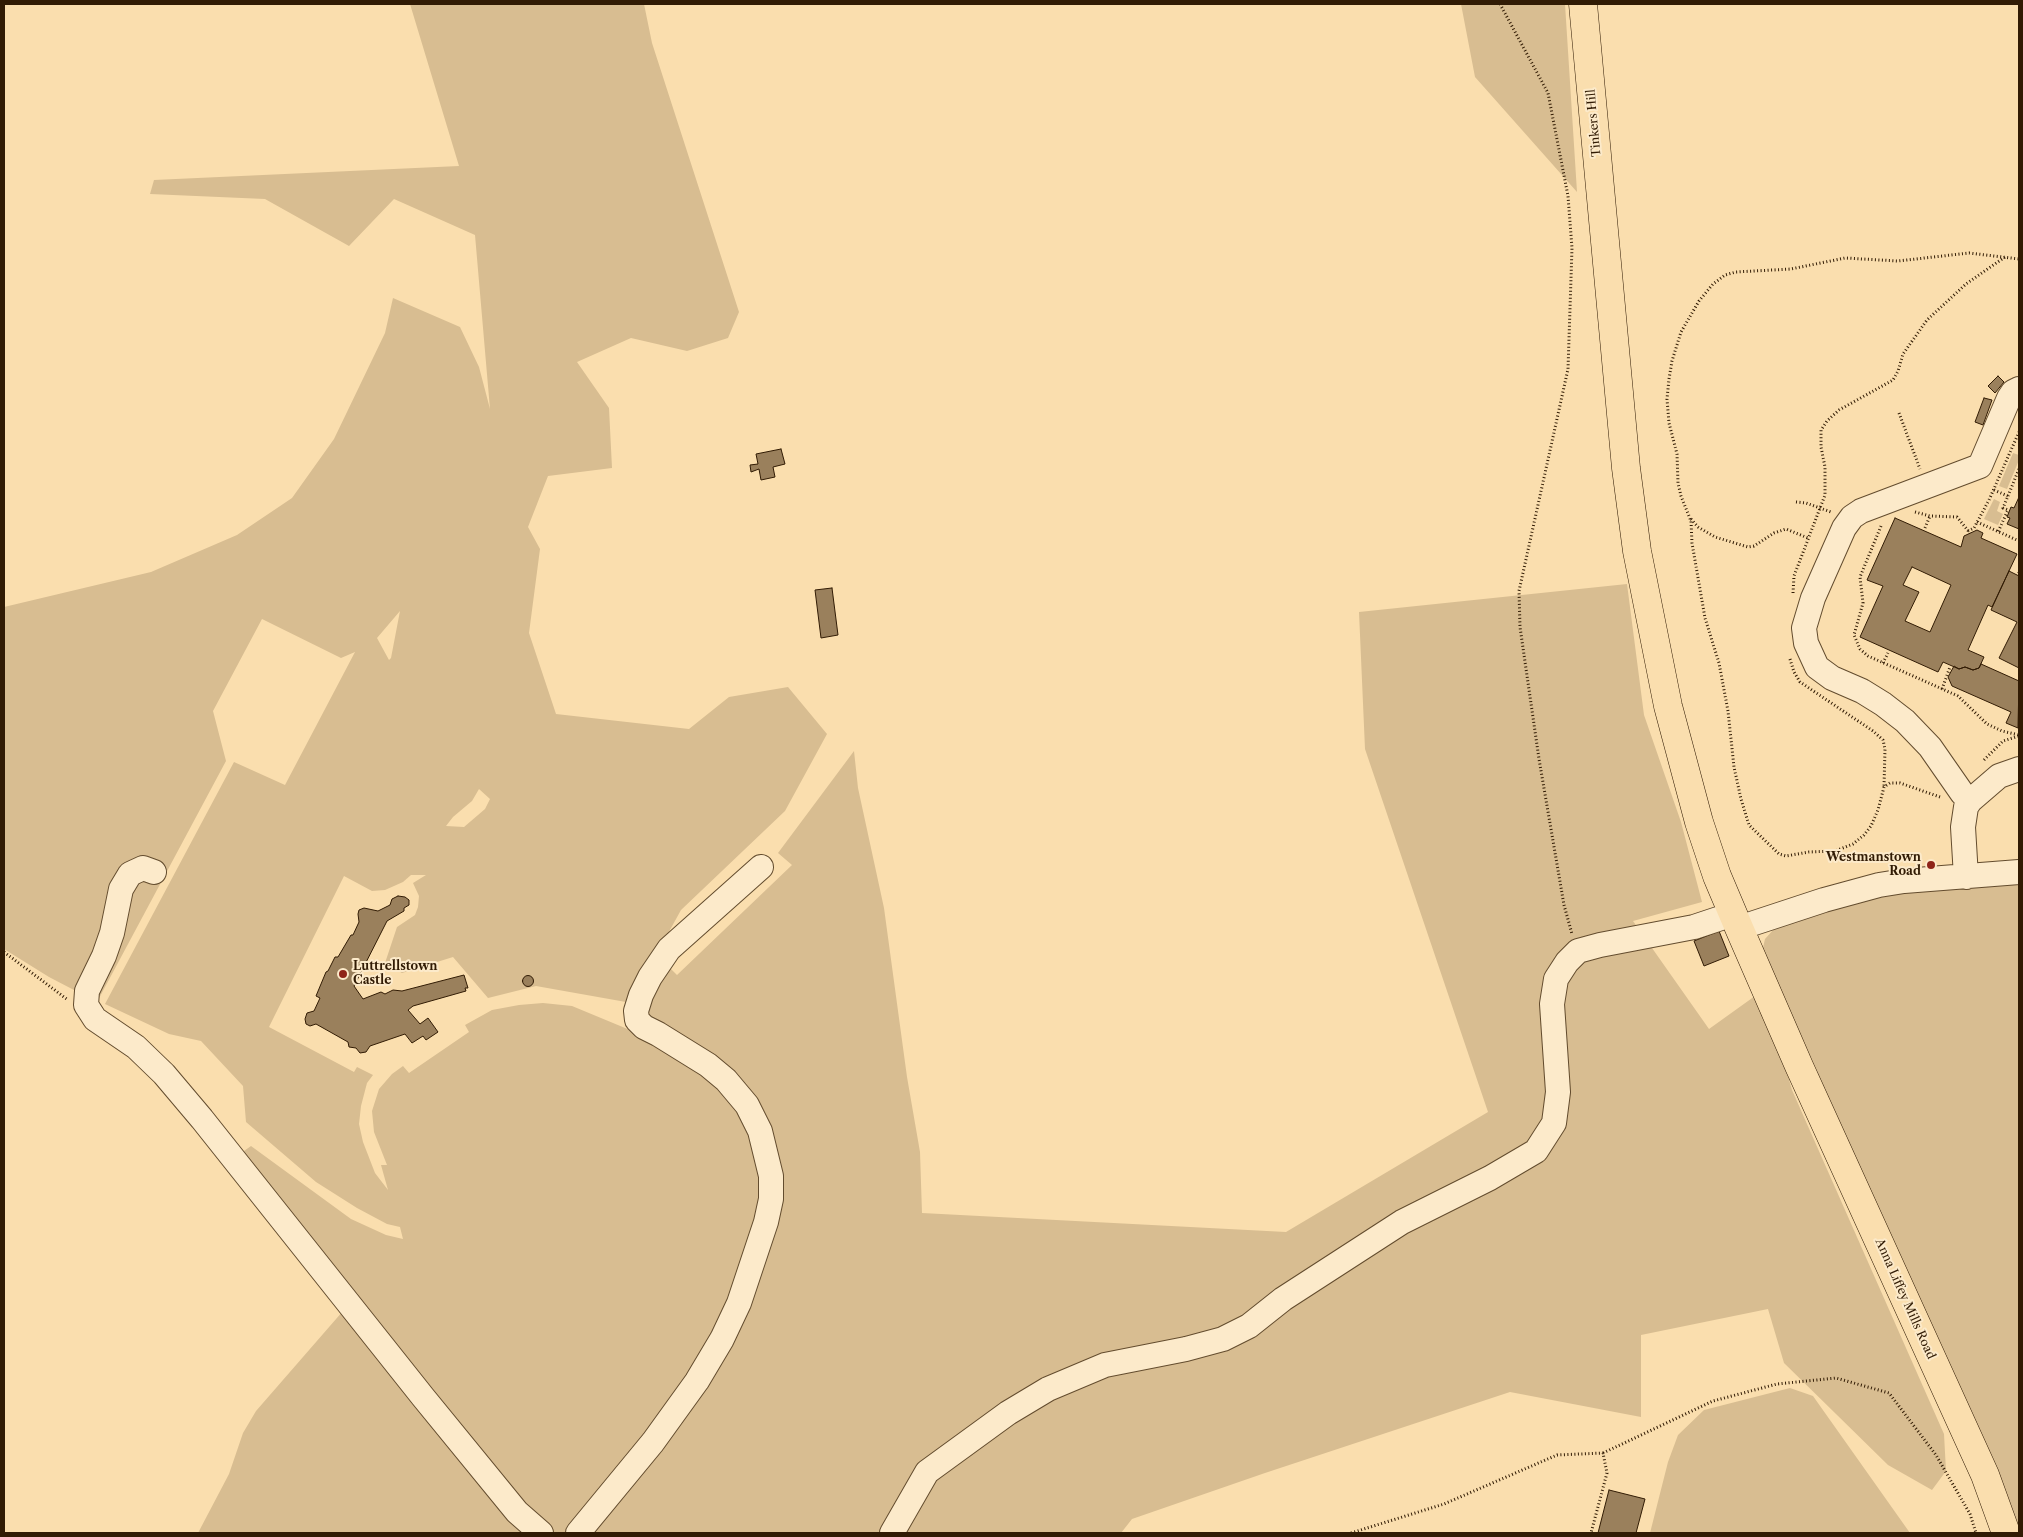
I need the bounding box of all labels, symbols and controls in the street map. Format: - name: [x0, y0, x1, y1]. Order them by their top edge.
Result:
- street label: Tinkers Hill: [1584, 89, 1604, 157]
- place label: Westmanstown Road: [1826, 851, 1921, 879]
- marker: Westmanstown Road: [1925, 859, 1937, 871]
- place label: Luttrellstown Castle: [353, 960, 438, 988]
- marker: Luttrellstown Castle: [337, 968, 349, 980]
- street label: Anna Liffey Mills Road: [1872, 1237, 1938, 1361]

